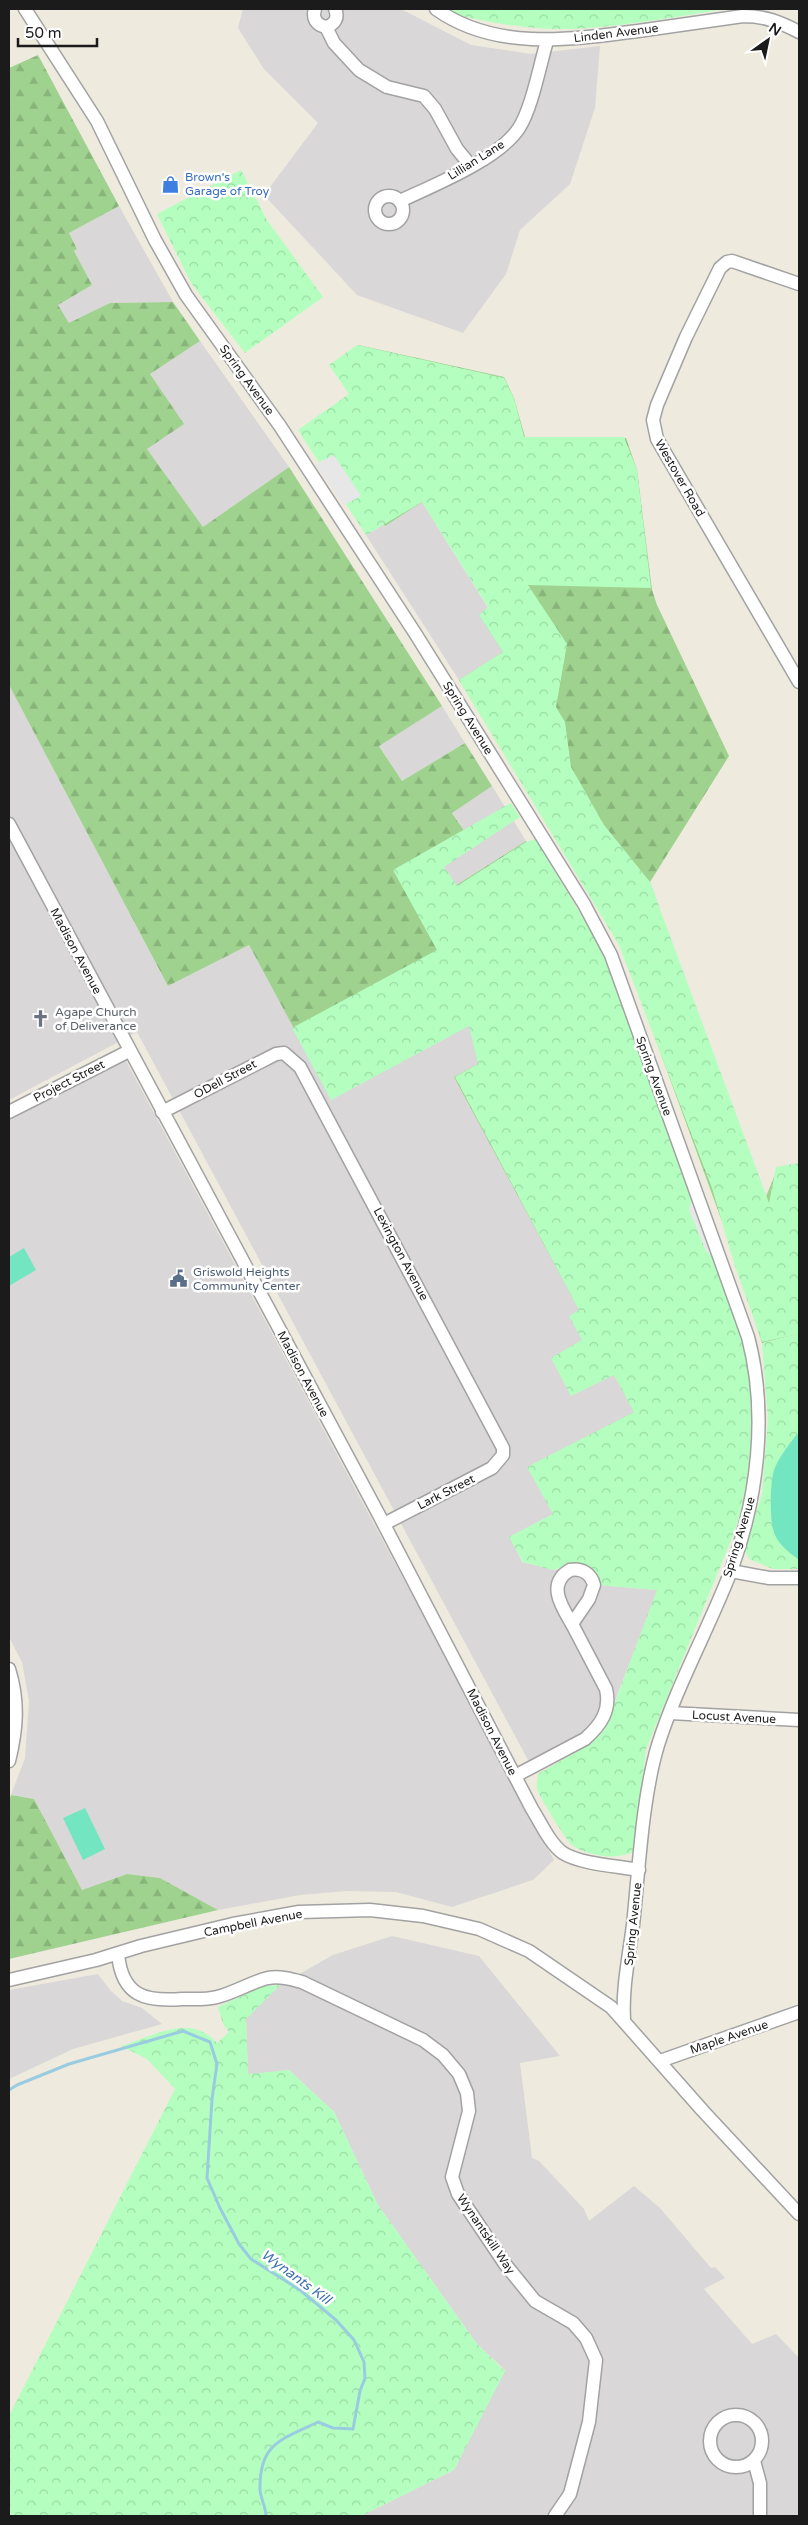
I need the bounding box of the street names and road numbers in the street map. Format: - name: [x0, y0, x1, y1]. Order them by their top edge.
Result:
- street label: Linden Avenue: [573, 21, 659, 45]
- street label: Lillian Lane: [445, 137, 507, 183]
- street label: Spring Avenue: [217, 342, 277, 418]
- street label: Westover Road: [652, 437, 708, 519]
- street label: Spring Avenue: [440, 679, 496, 757]
- street label: Madison Avenue: [47, 906, 105, 997]
- street label: Spring Avenue: [633, 1034, 675, 1118]
- street label: ODell Street: [191, 1056, 259, 1101]
- street label: Project Street: [31, 1057, 107, 1105]
- street label: Lexington Avenue: [371, 1205, 431, 1303]
- street label: Madison Avenue: [274, 1329, 332, 1420]
- street label: Lark Street: [415, 1471, 477, 1512]
- street label: Spring Avenue: [720, 1495, 758, 1579]
- street label: Madison Avenue: [464, 1686, 520, 1778]
- street label: Locust Avenue: [692, 1708, 777, 1726]
- street label: Spring Avenue: [622, 1882, 644, 1966]
- street label: Campbell Avenue: [203, 1907, 304, 1939]
- street label: Maple Avenue: [688, 2017, 770, 2057]
- street label: Wynantskill Way: [454, 2191, 518, 2277]

